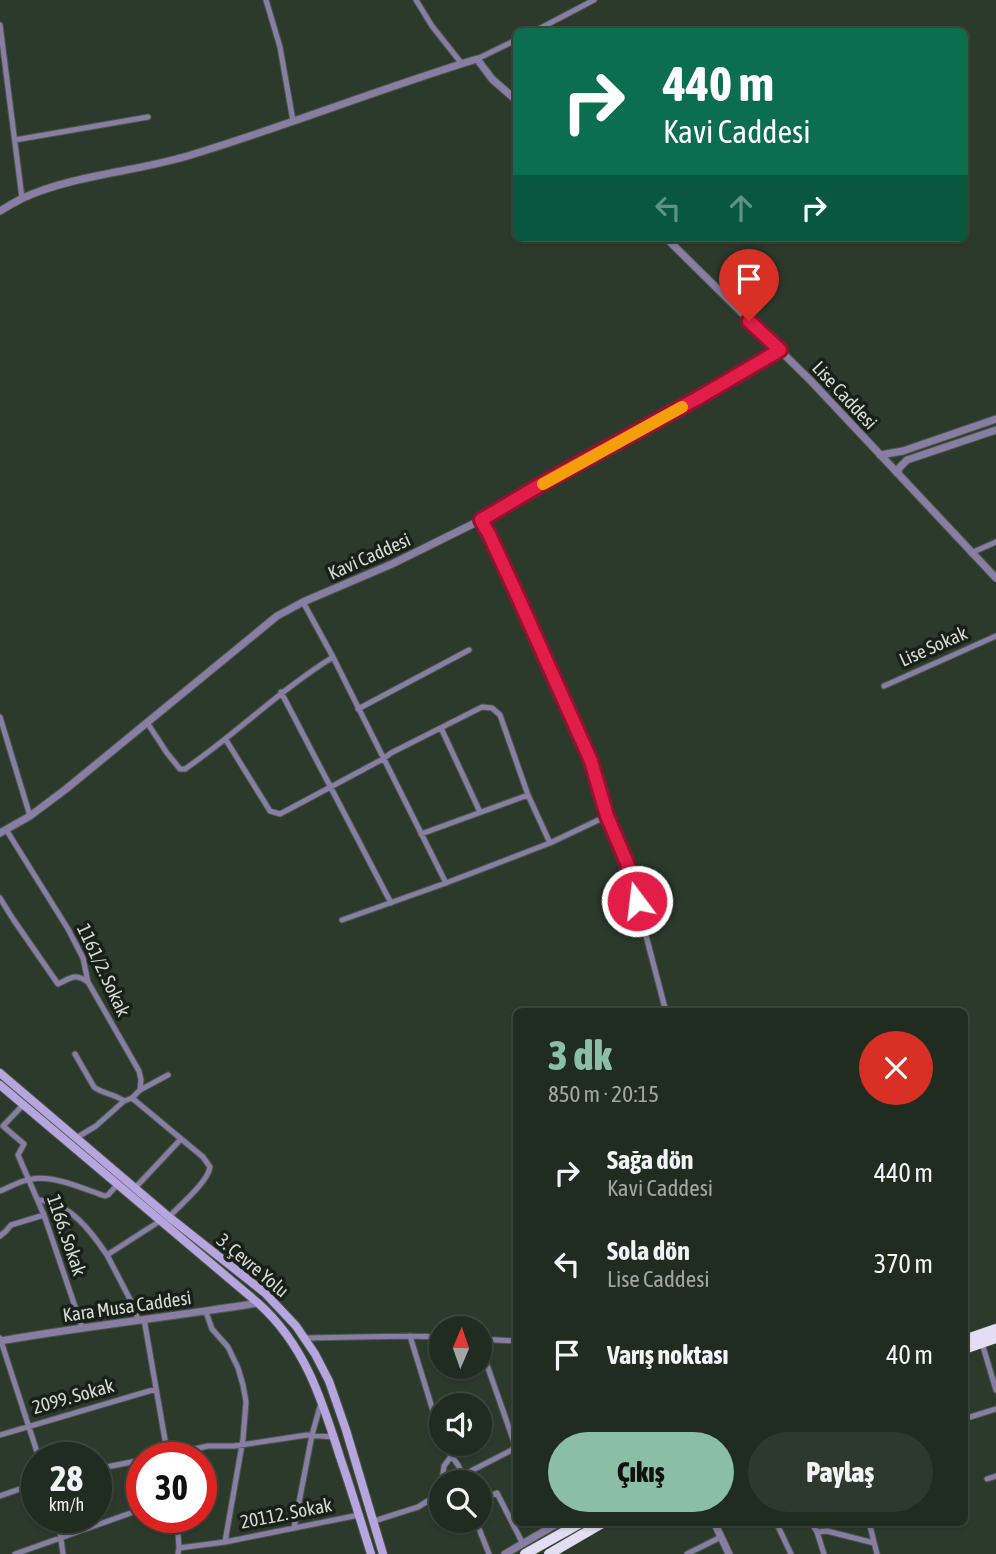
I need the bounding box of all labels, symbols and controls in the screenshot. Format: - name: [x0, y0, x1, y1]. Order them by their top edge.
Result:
- text: 440 m: [663, 55, 774, 111]
- icon: right: [548, 56, 639, 147]
- text: Kavi Caddesi: [663, 113, 811, 150]
- icon: left: [649, 189, 687, 227]
- icon: ahead: [722, 189, 760, 227]
- icon: right: [795, 189, 833, 227]
- pin: [719, 249, 779, 321]
- icon: arrive: [730, 260, 768, 298]
- street label: Lise Caddesi: [808, 357, 882, 433]
- street label: Kavi Caddesi: [324, 528, 414, 584]
- street label: Lise Sokak: [896, 621, 971, 671]
- position arrow: [600, 864, 674, 938]
- street label: 1161/2. Sokak: [73, 920, 135, 1020]
- text: 3 dk: [548, 1031, 612, 1079]
- button: close: [859, 1031, 933, 1105]
- text: 850 m · 20:15: [548, 1081, 659, 1107]
- text: Sağa dön: [607, 1145, 693, 1175]
- icon: right: [548, 1154, 586, 1192]
- text: 440 m: [874, 1158, 933, 1188]
- text: Kavi Caddesi: [607, 1175, 713, 1201]
- street label: 1166. Sokak: [43, 1192, 91, 1279]
- street label: 3. Çevre Yolu: [213, 1229, 293, 1301]
- text: Sola dön: [607, 1236, 690, 1266]
- icon: left: [548, 1245, 586, 1283]
- text: 370 m: [874, 1249, 933, 1279]
- text: Lise Caddesi: [607, 1266, 710, 1292]
- street label: Kara Musa Caddesi: [61, 1286, 193, 1326]
- north arrow: [429, 1316, 492, 1379]
- map controls: [429, 1316, 492, 1533]
- icon: arrive: [548, 1336, 586, 1374]
- text: Varış noktası: [607, 1340, 728, 1370]
- text: 40 m: [886, 1340, 933, 1370]
- street label: 2099. Sokak: [30, 1374, 117, 1418]
- button: sound: [429, 1393, 492, 1456]
- button: Çıkış: [548, 1432, 734, 1512]
- button: Paylaş: [748, 1432, 933, 1512]
- speed limit sign: 30: [126, 1442, 217, 1533]
- text: 28: [50, 1458, 83, 1498]
- button: search: [429, 1470, 492, 1533]
- street label: 20112. Sokak: [238, 1493, 334, 1533]
- text: km/h: [49, 1494, 84, 1515]

